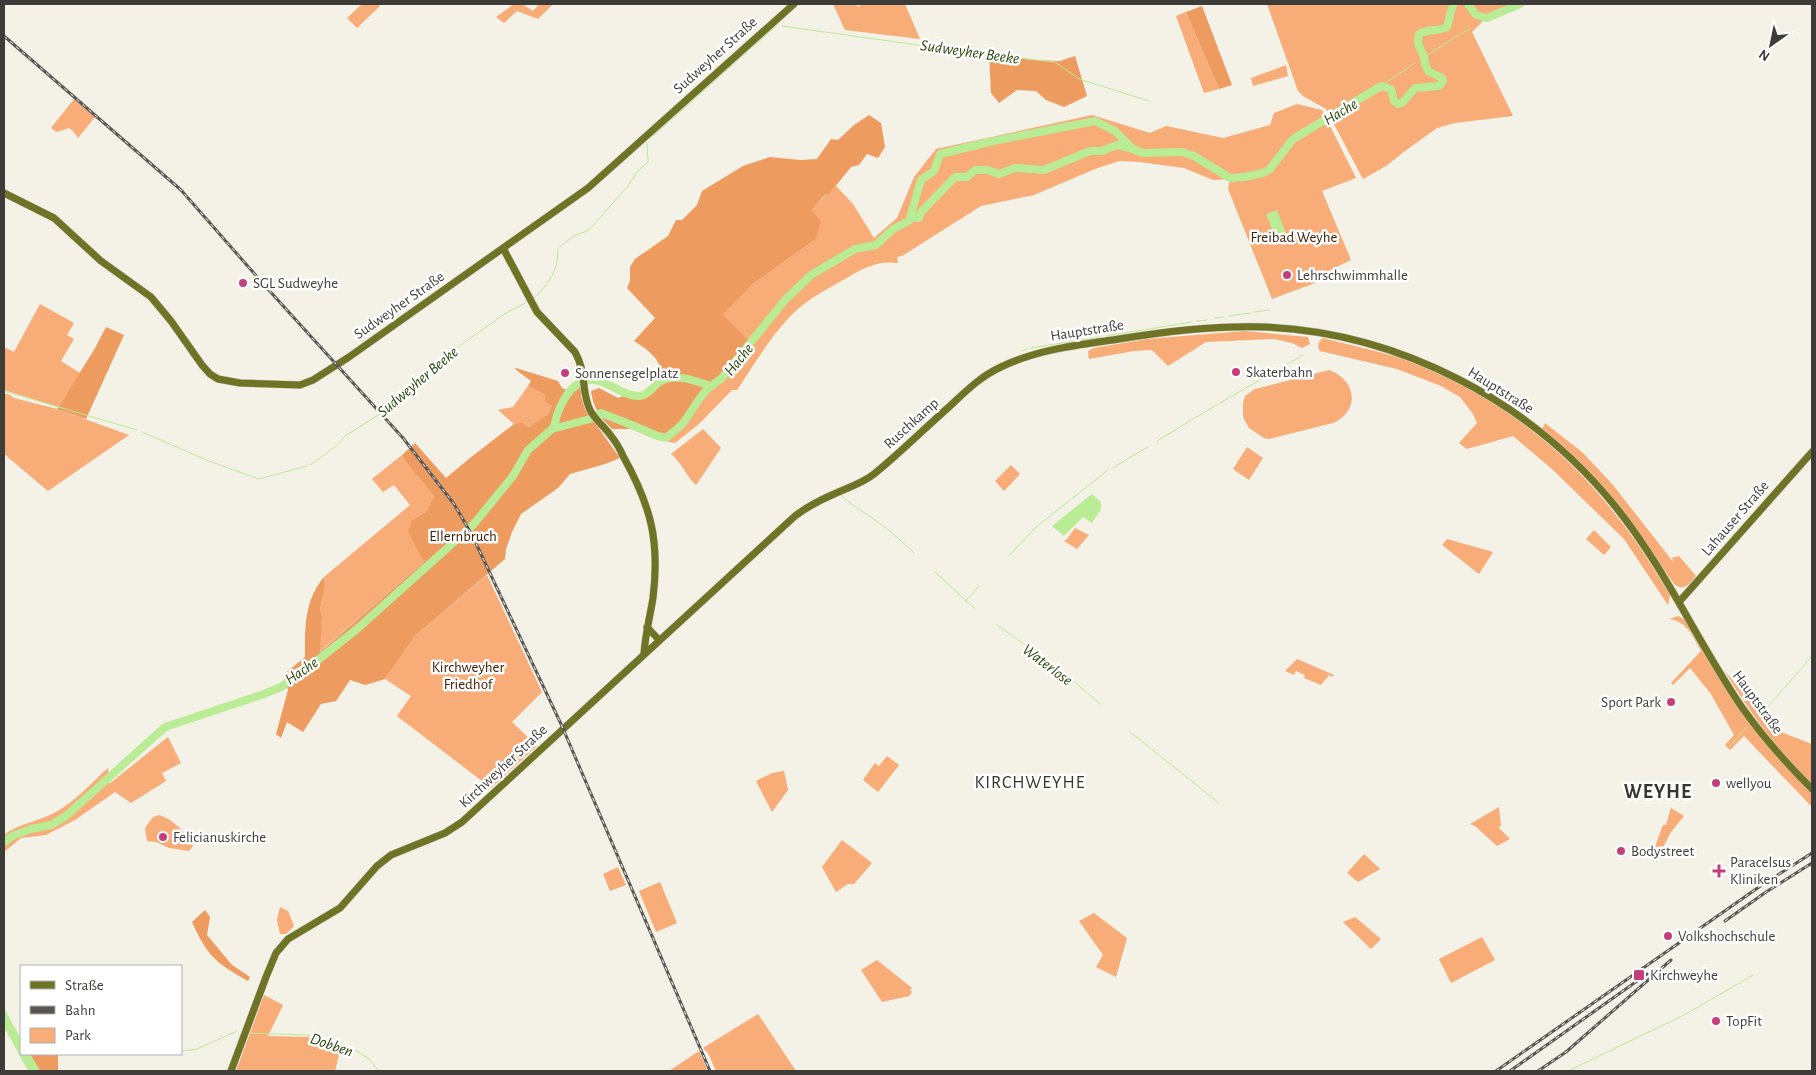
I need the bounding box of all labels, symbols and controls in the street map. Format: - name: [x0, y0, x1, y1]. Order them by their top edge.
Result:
- street label: Sudweyher Straße: [671, 14, 760, 97]
- north arrow: [1746, 20, 1796, 70]
- water label: Sudweyher Beeke: [919, 37, 1020, 67]
- text: N: [1757, 47, 1772, 64]
- water label: Hache: [1321, 96, 1360, 128]
- park label: Freibad Weyhe: [1251, 230, 1338, 245]
- place label: Lehrschwimmhalle: [1297, 268, 1408, 283]
- street label: Sudweyher Straße: [351, 269, 447, 342]
- marker: Lehrschwimmhalle: [1281, 269, 1293, 281]
- place label: SGL Sudweyhe: [253, 276, 338, 291]
- marker: SGL Sudweyhe: [237, 277, 249, 289]
- street label: Hauptstraße: [1049, 317, 1125, 344]
- water label: Hache: [721, 341, 756, 379]
- water label: Sudweyher Beeke: [374, 344, 461, 420]
- street label: Hauptstraße: [1465, 364, 1536, 416]
- place label: Skaterbahn: [1246, 365, 1313, 380]
- place label: Sonnensegelplatz: [575, 366, 678, 381]
- marker: Skaterbahn: [1230, 366, 1242, 378]
- marker: Sonnensegelplatz: [559, 367, 571, 379]
- street label: Ruschkamp: [881, 395, 942, 452]
- street label: Lahauser Straße: [1699, 478, 1772, 559]
- park label: Ellernbruch: [429, 529, 497, 544]
- water label: Waterlose: [1020, 641, 1075, 689]
- water label: Hache: [282, 654, 321, 688]
- park label: Kirchweyher Friedhof: [432, 660, 505, 692]
- street label: Hauptstraße: [1730, 668, 1786, 737]
- place label: Sport Park: [1601, 695, 1661, 710]
- marker: Sport Park: [1665, 696, 1677, 708]
- street label: Kirchweyher Straße: [457, 722, 550, 811]
- district label: KIRCHWEYHE: [974, 774, 1086, 792]
- place label: wellyou: [1726, 776, 1772, 791]
- marker: wellyou: [1710, 777, 1722, 789]
- district label: WEYHE: [1624, 782, 1692, 802]
- place label: Felicianuskirche: [173, 830, 266, 845]
- marker: Felicianuskirche: [157, 831, 169, 843]
- place label: Bodystreet: [1631, 844, 1694, 859]
- marker: Bodystreet: [1615, 845, 1627, 857]
- place label: Paracelsus Kliniken: [1730, 855, 1791, 887]
- marker: Paracelsus Kliniken: [1712, 864, 1726, 878]
- place label: Volkshochschule: [1678, 929, 1775, 944]
- marker: Volkshochschule: [1662, 930, 1674, 942]
- legend: [20, 965, 182, 1055]
- marker: Kirchweyhe: [1632, 968, 1646, 982]
- place label: Kirchweyhe: [1650, 968, 1718, 983]
- text: Straße: [65, 978, 104, 993]
- text: Bahn: [65, 1003, 95, 1018]
- place label: TopFit: [1726, 1014, 1762, 1029]
- marker: TopFit: [1710, 1015, 1722, 1027]
- text: Park: [65, 1028, 91, 1043]
- water label: Dobben: [308, 1030, 355, 1060]

